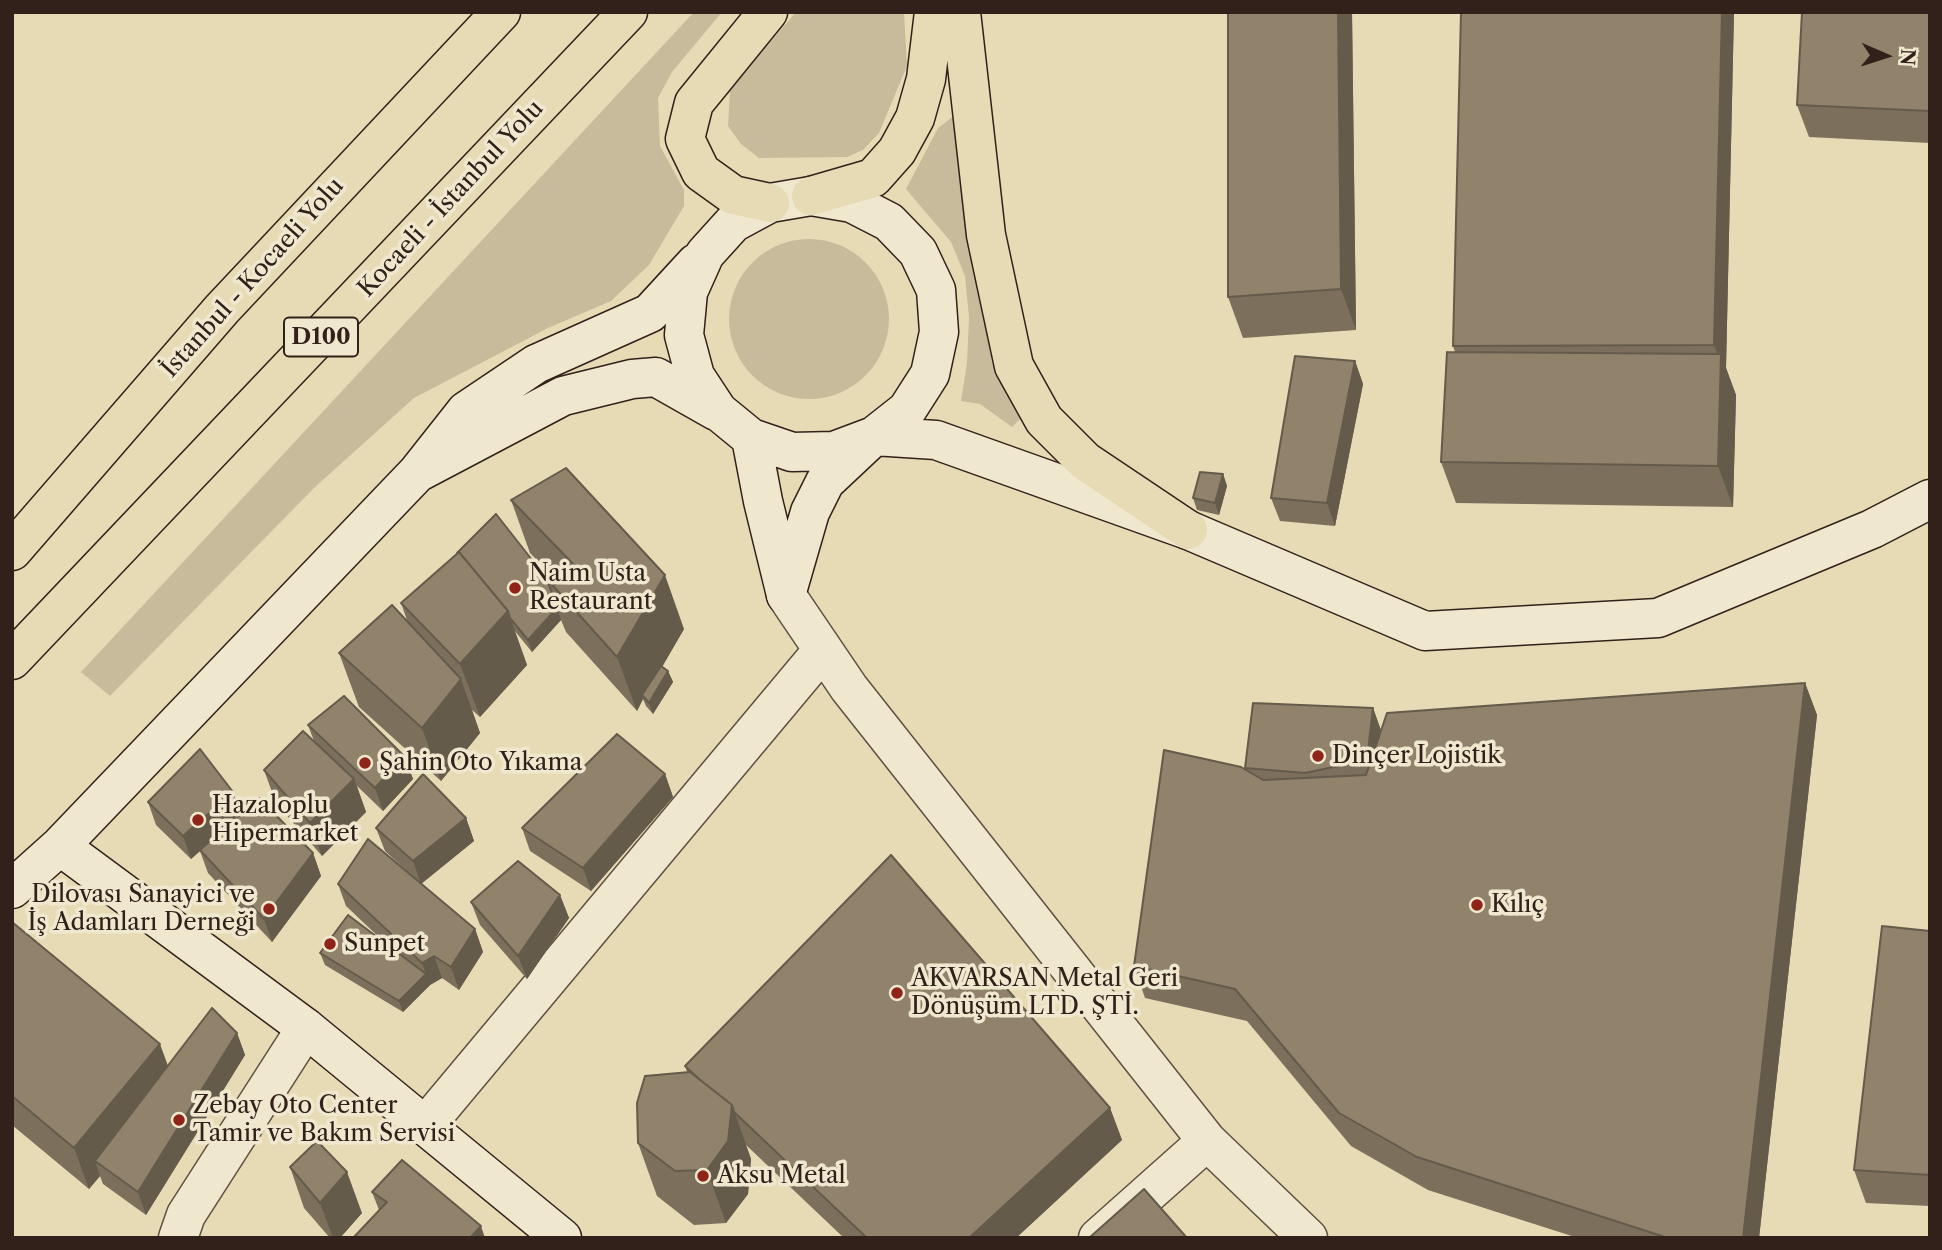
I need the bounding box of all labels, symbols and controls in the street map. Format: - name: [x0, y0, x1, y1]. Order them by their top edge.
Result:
- north arrow: [1851, 21, 1921, 91]
- text: N: [1896, 48, 1919, 66]
- street label: Kocaeli - İstanbul Yolu: [352, 95, 550, 303]
- street label: İstanbul - Kocaeli Yolu: [156, 172, 350, 384]
- road number: D100: [284, 318, 358, 356]
- place label: Naim Usta Restaurant: [529, 560, 652, 616]
- marker: Naim Usta Restaurant: [507, 580, 523, 596]
- place label: Dinçer Lojistik: [1332, 742, 1501, 770]
- marker: Dinçer Lojistik: [1310, 748, 1326, 764]
- place label: Şahin Oto Yıkama: [379, 749, 582, 777]
- marker: Şahin Oto Yıkama: [357, 755, 373, 771]
- place label: Hazaloplu Hipermarket: [212, 792, 358, 848]
- marker: Hazaloplu Hipermarket: [190, 812, 206, 828]
- place label: Dilovası Sanayici ve İş Adamları Derneği: [27, 881, 255, 937]
- place label: Kılıç: [1491, 891, 1544, 919]
- marker: Kılıç: [1469, 897, 1485, 913]
- marker: Dilovası Sanayici ve İş Adamları Derneği: [261, 901, 277, 917]
- place label: Sunpet: [344, 930, 425, 958]
- marker: Sunpet: [322, 936, 338, 952]
- place label: AKVARSAN Metal Geri Dönüşüm LTD. ŞTİ.: [911, 965, 1178, 1021]
- marker: AKVARSAN Metal Geri Dönüşüm LTD. ŞTİ.: [889, 985, 905, 1001]
- place label: Zebay Oto Center Tamir ve Bakım Servisi: [193, 1092, 455, 1148]
- marker: Zebay Oto Center Tamir ve Bakım Servisi: [171, 1112, 187, 1128]
- place label: Aksu Metal: [717, 1162, 846, 1190]
- marker: Aksu Metal: [695, 1168, 711, 1184]

